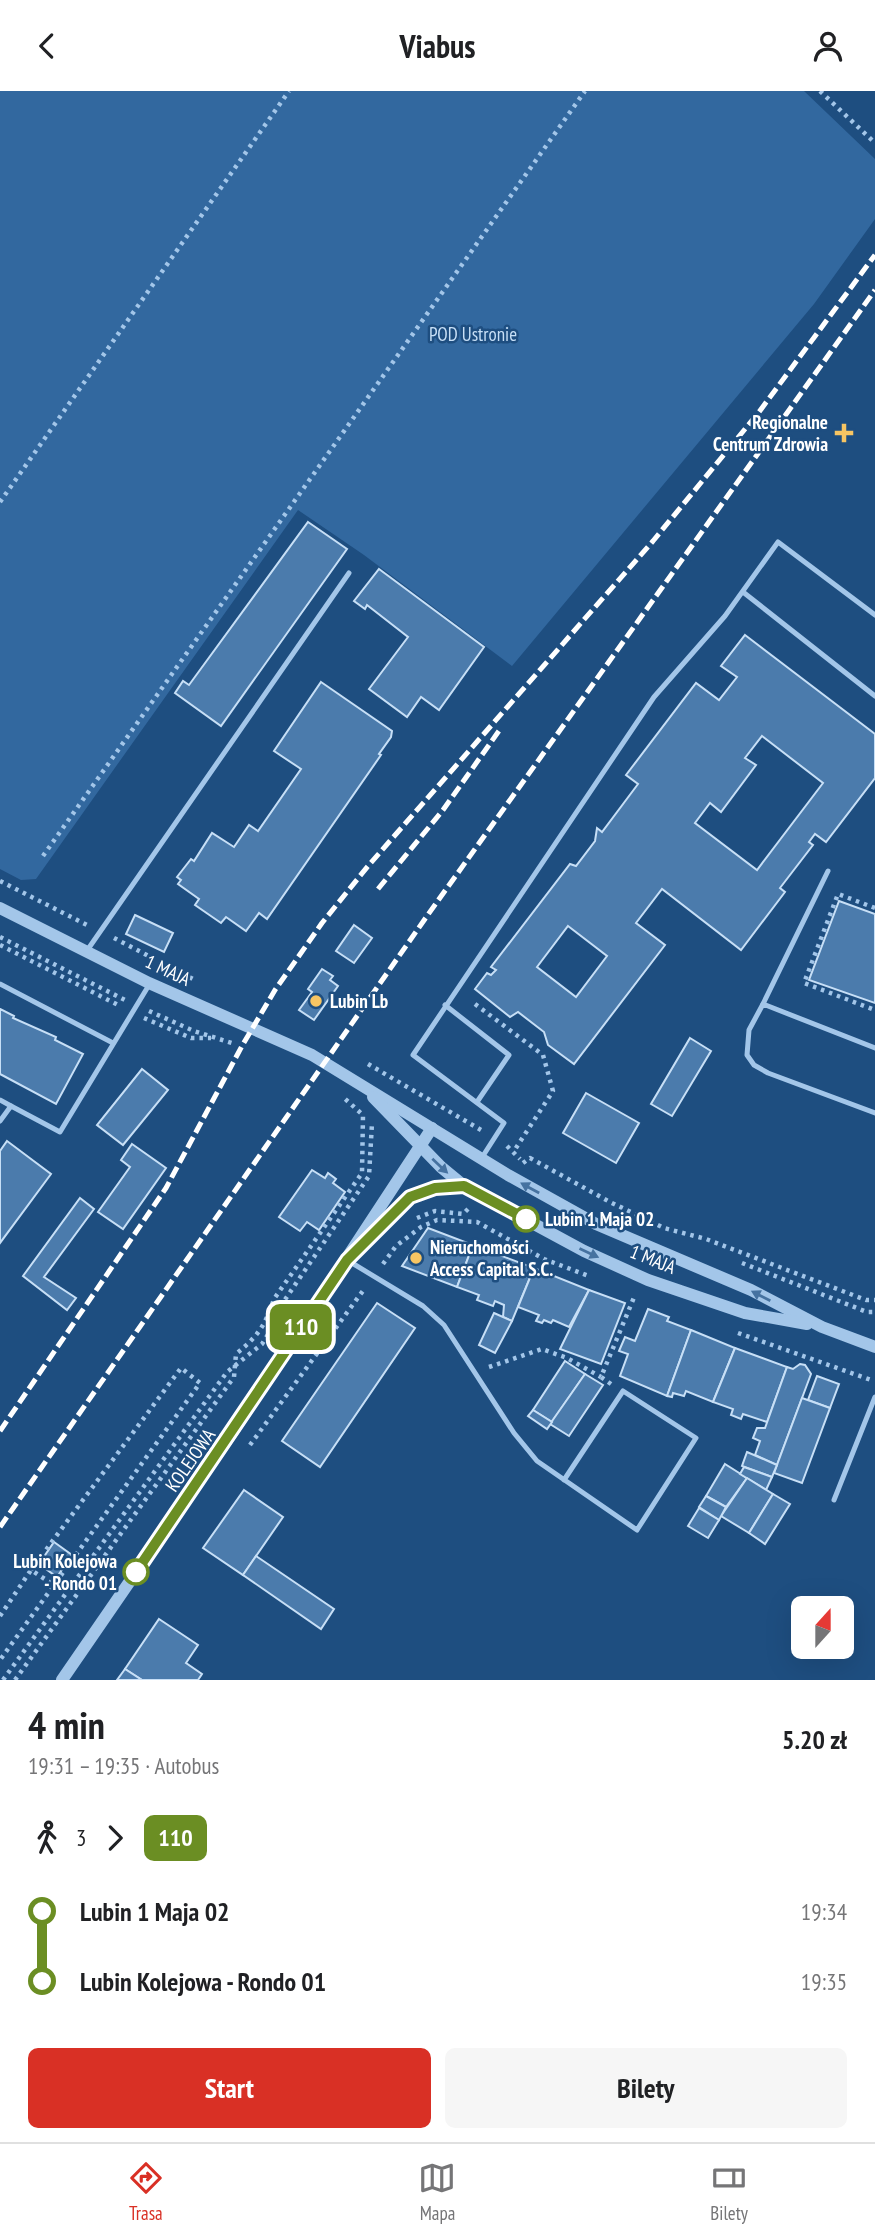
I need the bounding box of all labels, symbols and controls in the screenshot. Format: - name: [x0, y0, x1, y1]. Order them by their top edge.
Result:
- text: Viabus: [399, 25, 476, 67]
- icon: back: [28, 27, 66, 65]
- icon: person: [809, 27, 847, 65]
- park label: POD Ustronie: [429, 322, 517, 346]
- place label: Regionalne Centrum Zdrowia: [713, 410, 828, 456]
- marker: Regionalne Centrum Zdrowia: [834, 423, 854, 443]
- street label: 1 MAJA: [142, 949, 194, 991]
- place label: Lubin Lb: [330, 989, 388, 1013]
- marker: Lubin Lb: [308, 993, 324, 1009]
- one-way arrow: [431, 1157, 448, 1173]
- one-way arrow: [520, 1182, 540, 1194]
- marker: Lubin 1 Maja 02: [513, 1206, 539, 1232]
- place label: Lubin 1 Maja 02: [545, 1207, 654, 1231]
- place label: Nieruchomości Access Capital S.C.: [429, 1235, 553, 1281]
- street label: 1 MAJA: [627, 1239, 679, 1279]
- one-way arrow: [579, 1247, 599, 1259]
- marker: Nieruchomości Access Capital S.C.: [408, 1250, 424, 1266]
- one-way arrow: [751, 1290, 771, 1301]
- line badge: 110: [261, 1304, 341, 1350]
- text: 110: [284, 1311, 318, 1342]
- street label: KOLEJOWA: [160, 1424, 220, 1496]
- place label: Lubin Kolejowa - Rondo 01: [13, 1549, 117, 1595]
- marker: Lubin Kolejowa - Rondo 01: [123, 1559, 149, 1585]
- north arrow: [791, 1596, 854, 1659]
- map controls: [791, 1596, 854, 1659]
- text: 4 min: [28, 1700, 105, 1749]
- text: 5.20 zł: [782, 1723, 847, 1756]
- text: 19:31 – 19:35 · Autobus: [28, 1751, 219, 1780]
- icon: walk: [28, 1819, 66, 1857]
- icon: forward: [96, 1819, 134, 1857]
- text: 110: [158, 1822, 193, 1853]
- text: 3: [76, 1823, 86, 1852]
- text: Lubin 1 Maja 02: [80, 1895, 230, 1928]
- text: 19:34: [801, 1897, 847, 1926]
- text: Lubin Kolejowa - Rondo 01: [80, 1965, 326, 1998]
- text: 19:35: [801, 1967, 847, 1996]
- button: Start: [28, 2048, 431, 2128]
- button: Bilety: [445, 2048, 847, 2128]
- tab: Trasa: [127, 2159, 165, 2225]
- tab: Mapa: [418, 2159, 456, 2225]
- tab: Bilety: [710, 2159, 748, 2225]

